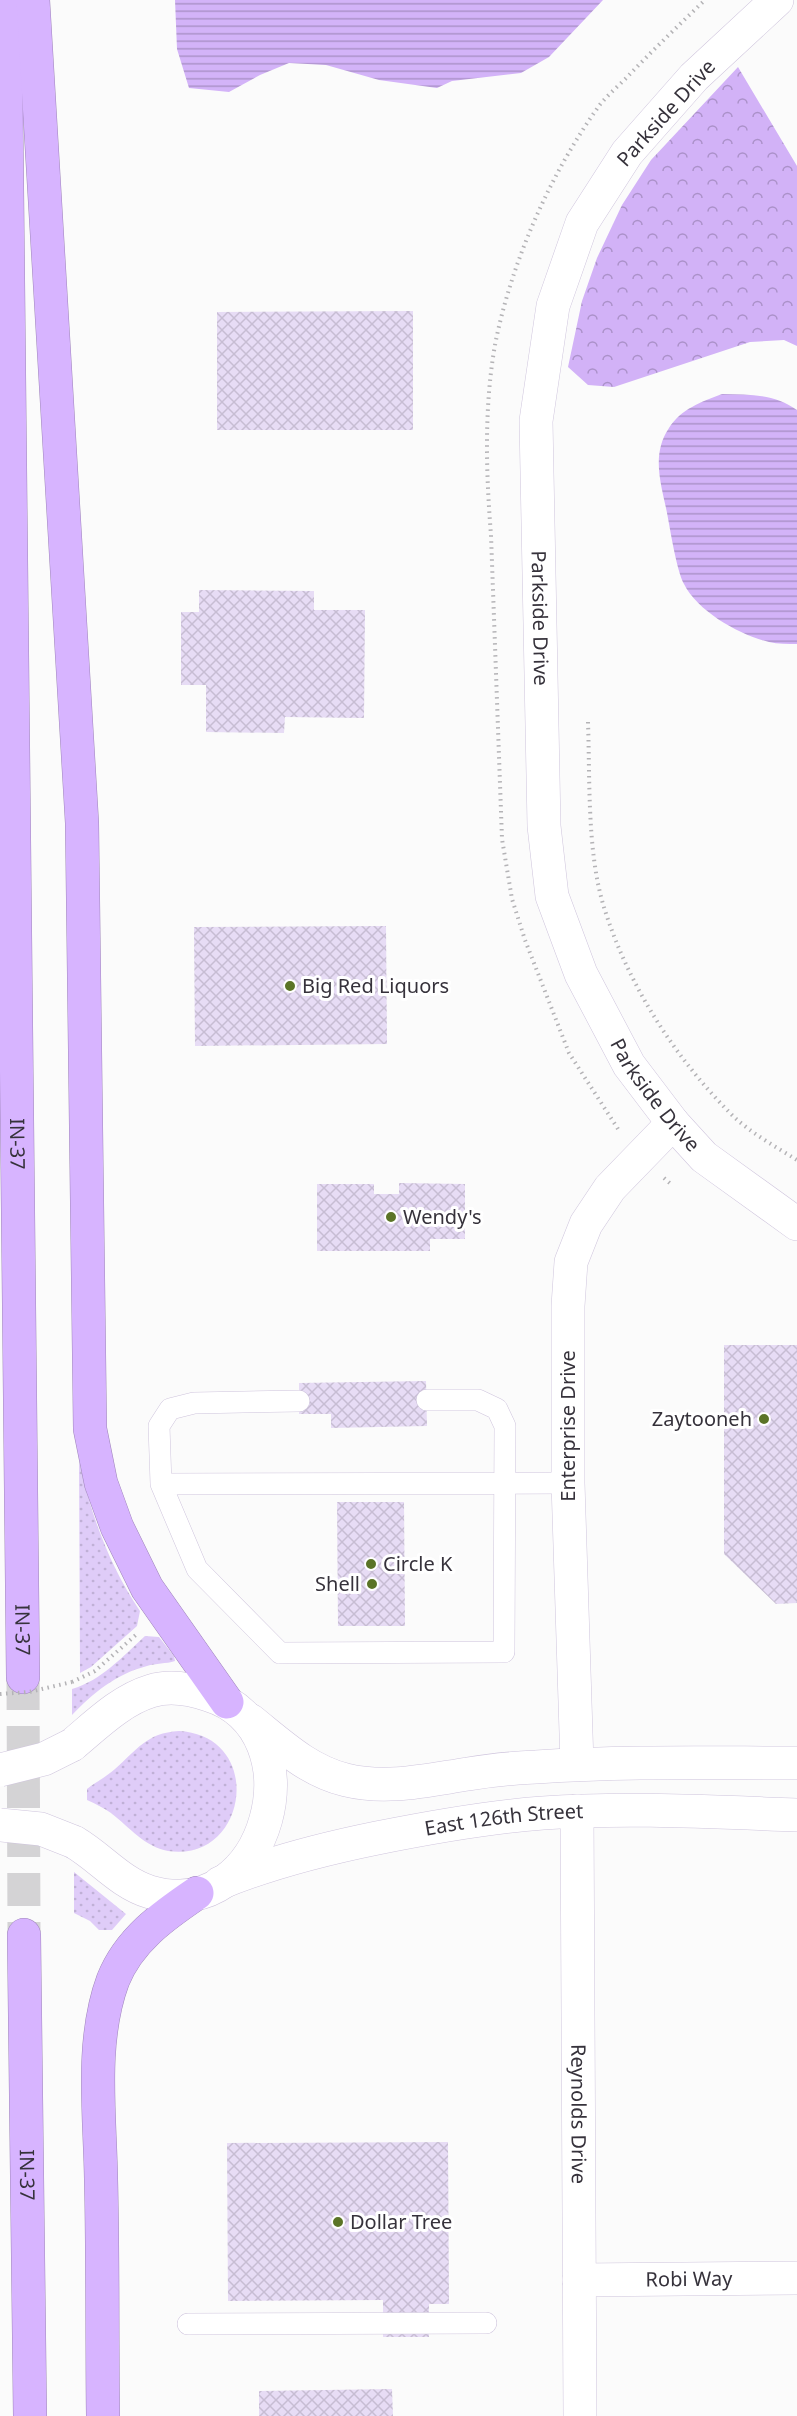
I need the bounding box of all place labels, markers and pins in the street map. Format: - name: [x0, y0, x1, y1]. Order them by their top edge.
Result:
- place label: Big Red Liquors: [302, 972, 449, 999]
- marker: Big Red Liquors: [283, 979, 297, 993]
- place label: Wendy's: [403, 1203, 482, 1230]
- marker: Wendy's: [384, 1210, 398, 1224]
- place label: Zaytooneh: [652, 1405, 752, 1432]
- marker: Zaytooneh: [757, 1412, 771, 1426]
- place label: Circle K: [383, 1550, 453, 1577]
- marker: Circle K: [364, 1557, 378, 1571]
- place label: Shell: [315, 1570, 360, 1597]
- marker: Shell: [365, 1577, 379, 1591]
- place label: Dollar Tree: [350, 2208, 452, 2235]
- marker: Dollar Tree: [331, 2215, 345, 2229]

